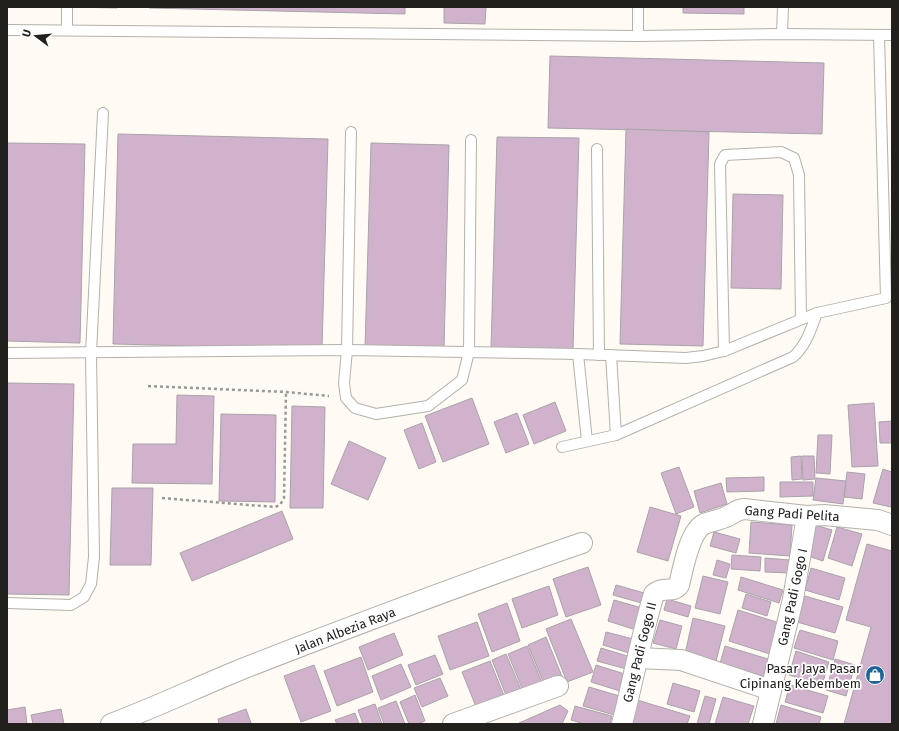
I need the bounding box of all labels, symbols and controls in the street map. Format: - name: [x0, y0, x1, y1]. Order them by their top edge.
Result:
- north arrow: [16, 16, 56, 56]
- text: U: [20, 28, 34, 39]
- street label: Gang Padi Pelita: [744, 503, 840, 524]
- street label: Gang Padi Gogo I: [775, 547, 810, 647]
- street label: Gang Padi Gogo II: [620, 600, 659, 704]
- street label: Jalan Albezia Raya: [293, 604, 398, 657]
- place label: Pasar Jaya Pasar Cipinang Kebembem: [740, 661, 861, 691]
- shop icon: Pasar Jaya Pasar Cipinang Kebembem: [864, 664, 886, 686]

